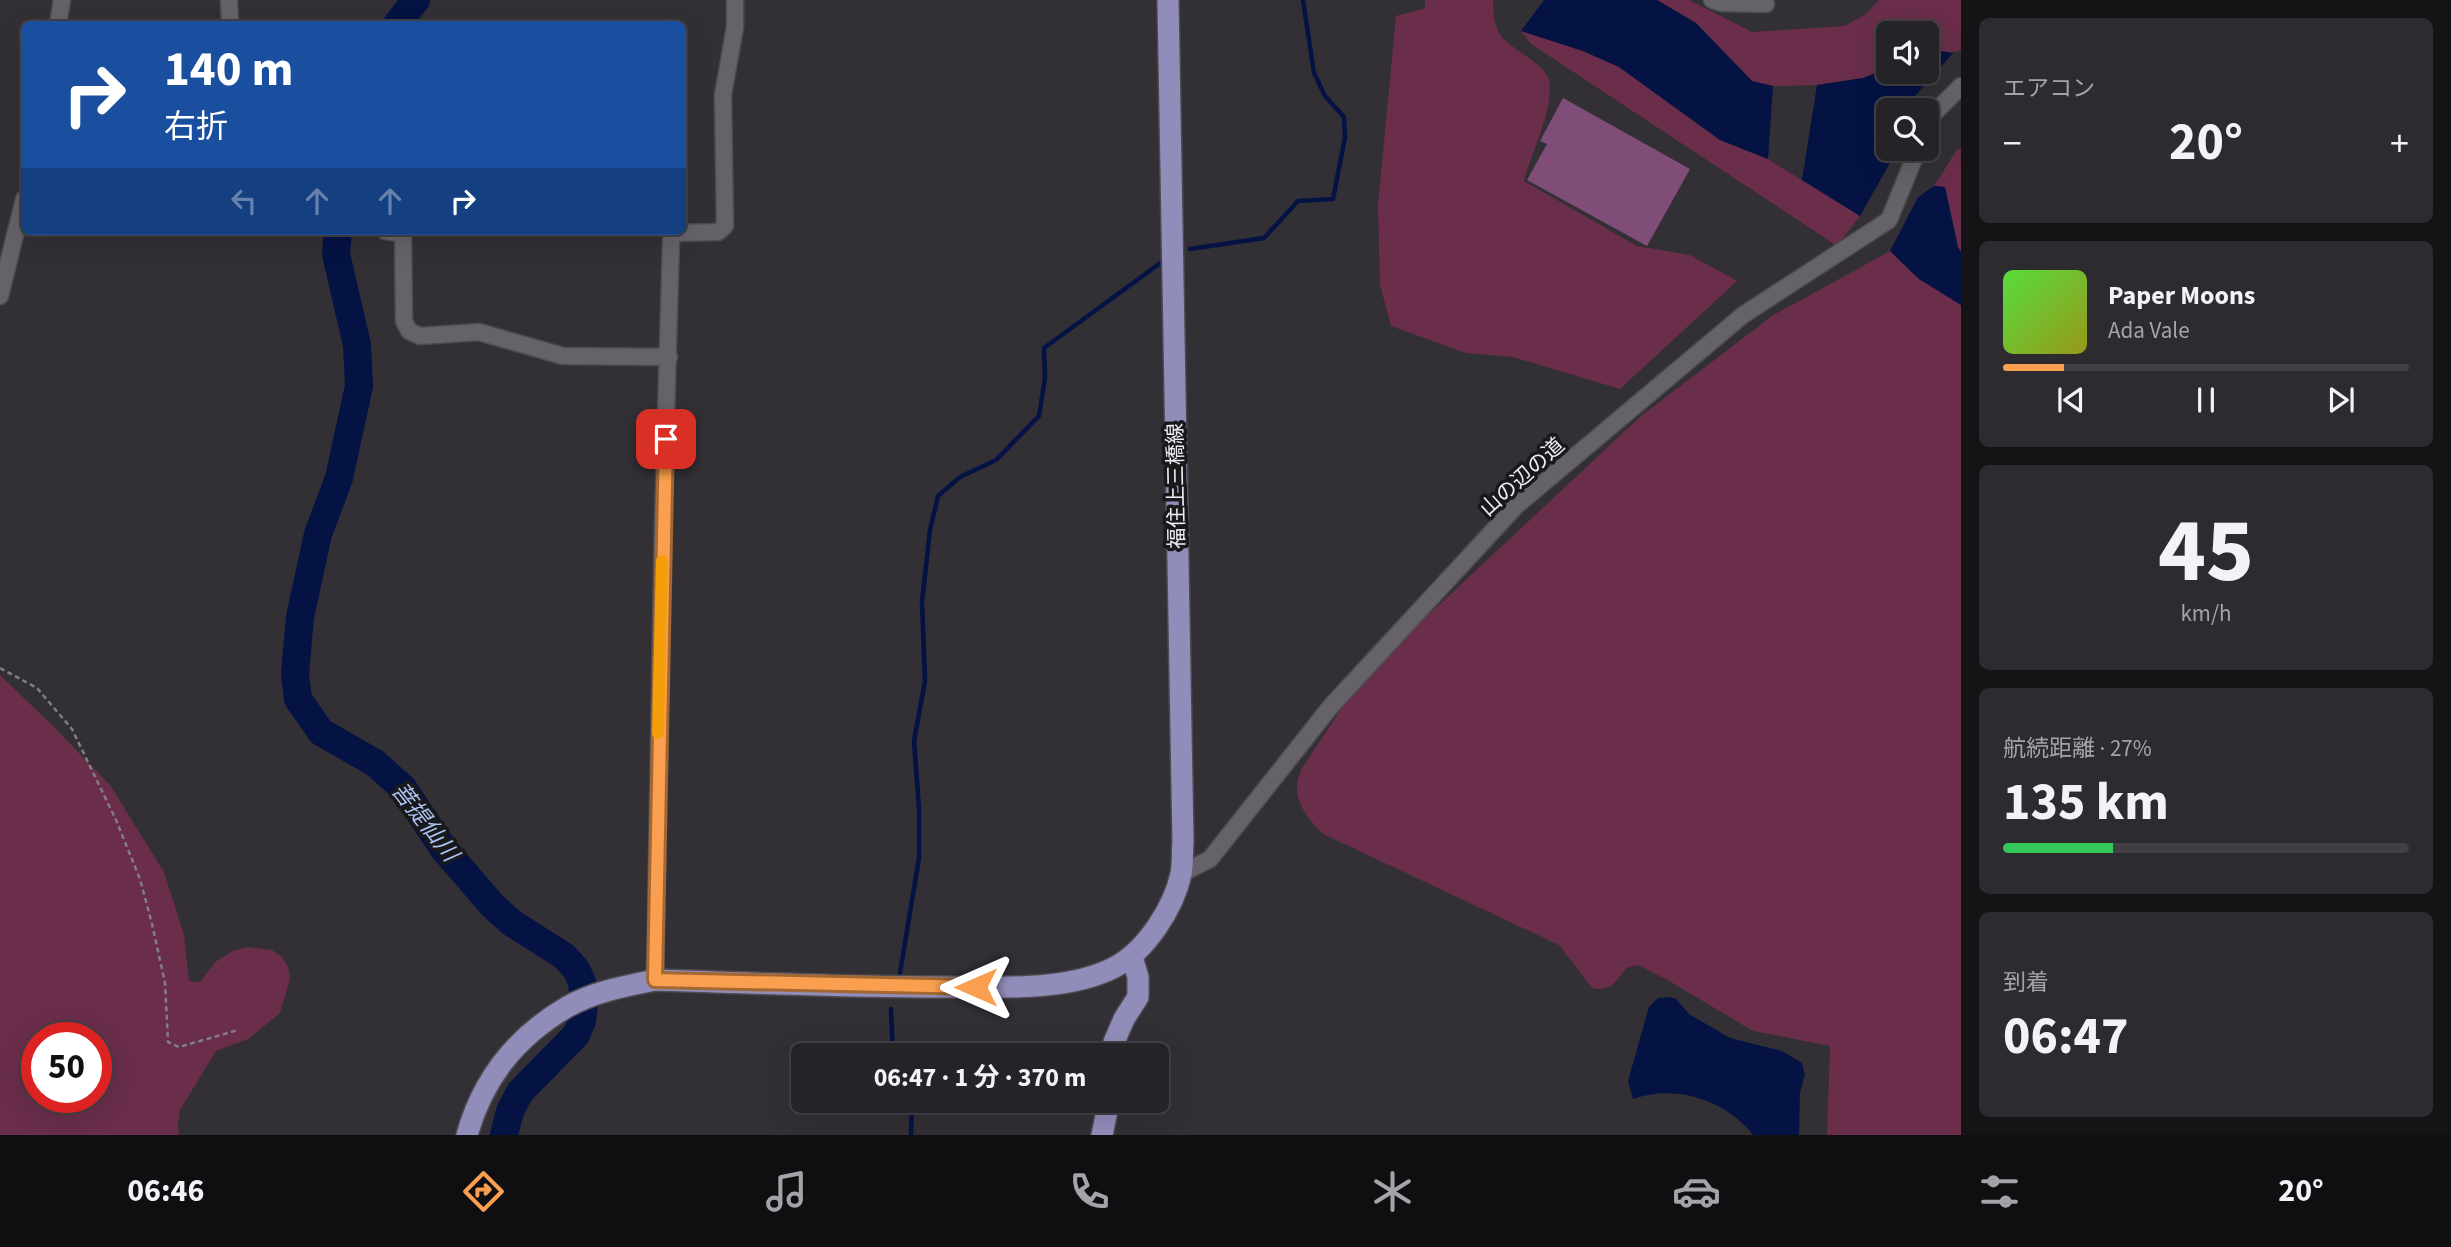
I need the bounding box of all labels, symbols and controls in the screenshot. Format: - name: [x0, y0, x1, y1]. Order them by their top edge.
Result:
- map controls: [1876, 21, 1939, 161]
- button: sound: [1876, 21, 1939, 84]
- text: 140 m: [164, 35, 293, 105]
- icon: right: [49, 49, 140, 140]
- text: エアコン: [2003, 72, 2095, 105]
- button: search: [1876, 98, 1939, 161]
- text: 右折: [164, 104, 228, 150]
- text: 20°: [2169, 106, 2243, 180]
- text: −: [2003, 117, 2022, 171]
- text: +: [2390, 117, 2409, 171]
- icon: left: [225, 182, 263, 220]
- icon: ahead: [298, 182, 336, 220]
- icon: ahead: [371, 182, 409, 220]
- icon: right: [444, 182, 482, 220]
- text: Paper Moons: [2108, 277, 2255, 314]
- text: Ada Vale: [2108, 314, 2190, 347]
- icon: previous: [2052, 381, 2090, 419]
- icon: pause: [2187, 381, 2225, 419]
- icon: next: [2322, 381, 2360, 419]
- pin: [636, 409, 696, 469]
- icon: arrive: [647, 420, 685, 458]
- street label: 福住上三橋線: [1160, 423, 1192, 549]
- street label: 山の辺の道: [1473, 431, 1571, 523]
- text: 45: [2158, 487, 2254, 616]
- text: km/h: [2180, 597, 2232, 630]
- text: 航続距離 · 27%: [2003, 732, 2152, 765]
- text: 135 km: [2003, 766, 2169, 840]
- water label: 菩提仙川: [384, 776, 468, 871]
- position arrow: [939, 950, 1013, 1024]
- text: 到着: [2003, 966, 2049, 999]
- text: 06:47: [2003, 1000, 2128, 1074]
- speed limit sign: 50: [21, 1022, 112, 1113]
- text: 06:47 · 1 分 · 370 m: [874, 1059, 1086, 1096]
- icon: directions: [459, 1167, 508, 1216]
- icon: music: [762, 1167, 811, 1216]
- icon: phone: [1065, 1167, 1114, 1216]
- icon: climate: [1368, 1167, 1417, 1216]
- icon: car: [1672, 1167, 1721, 1216]
- icon: filters: [1975, 1167, 2024, 1216]
- text: 06:46: [127, 1168, 204, 1214]
- text: 20°: [2278, 1168, 2324, 1214]

